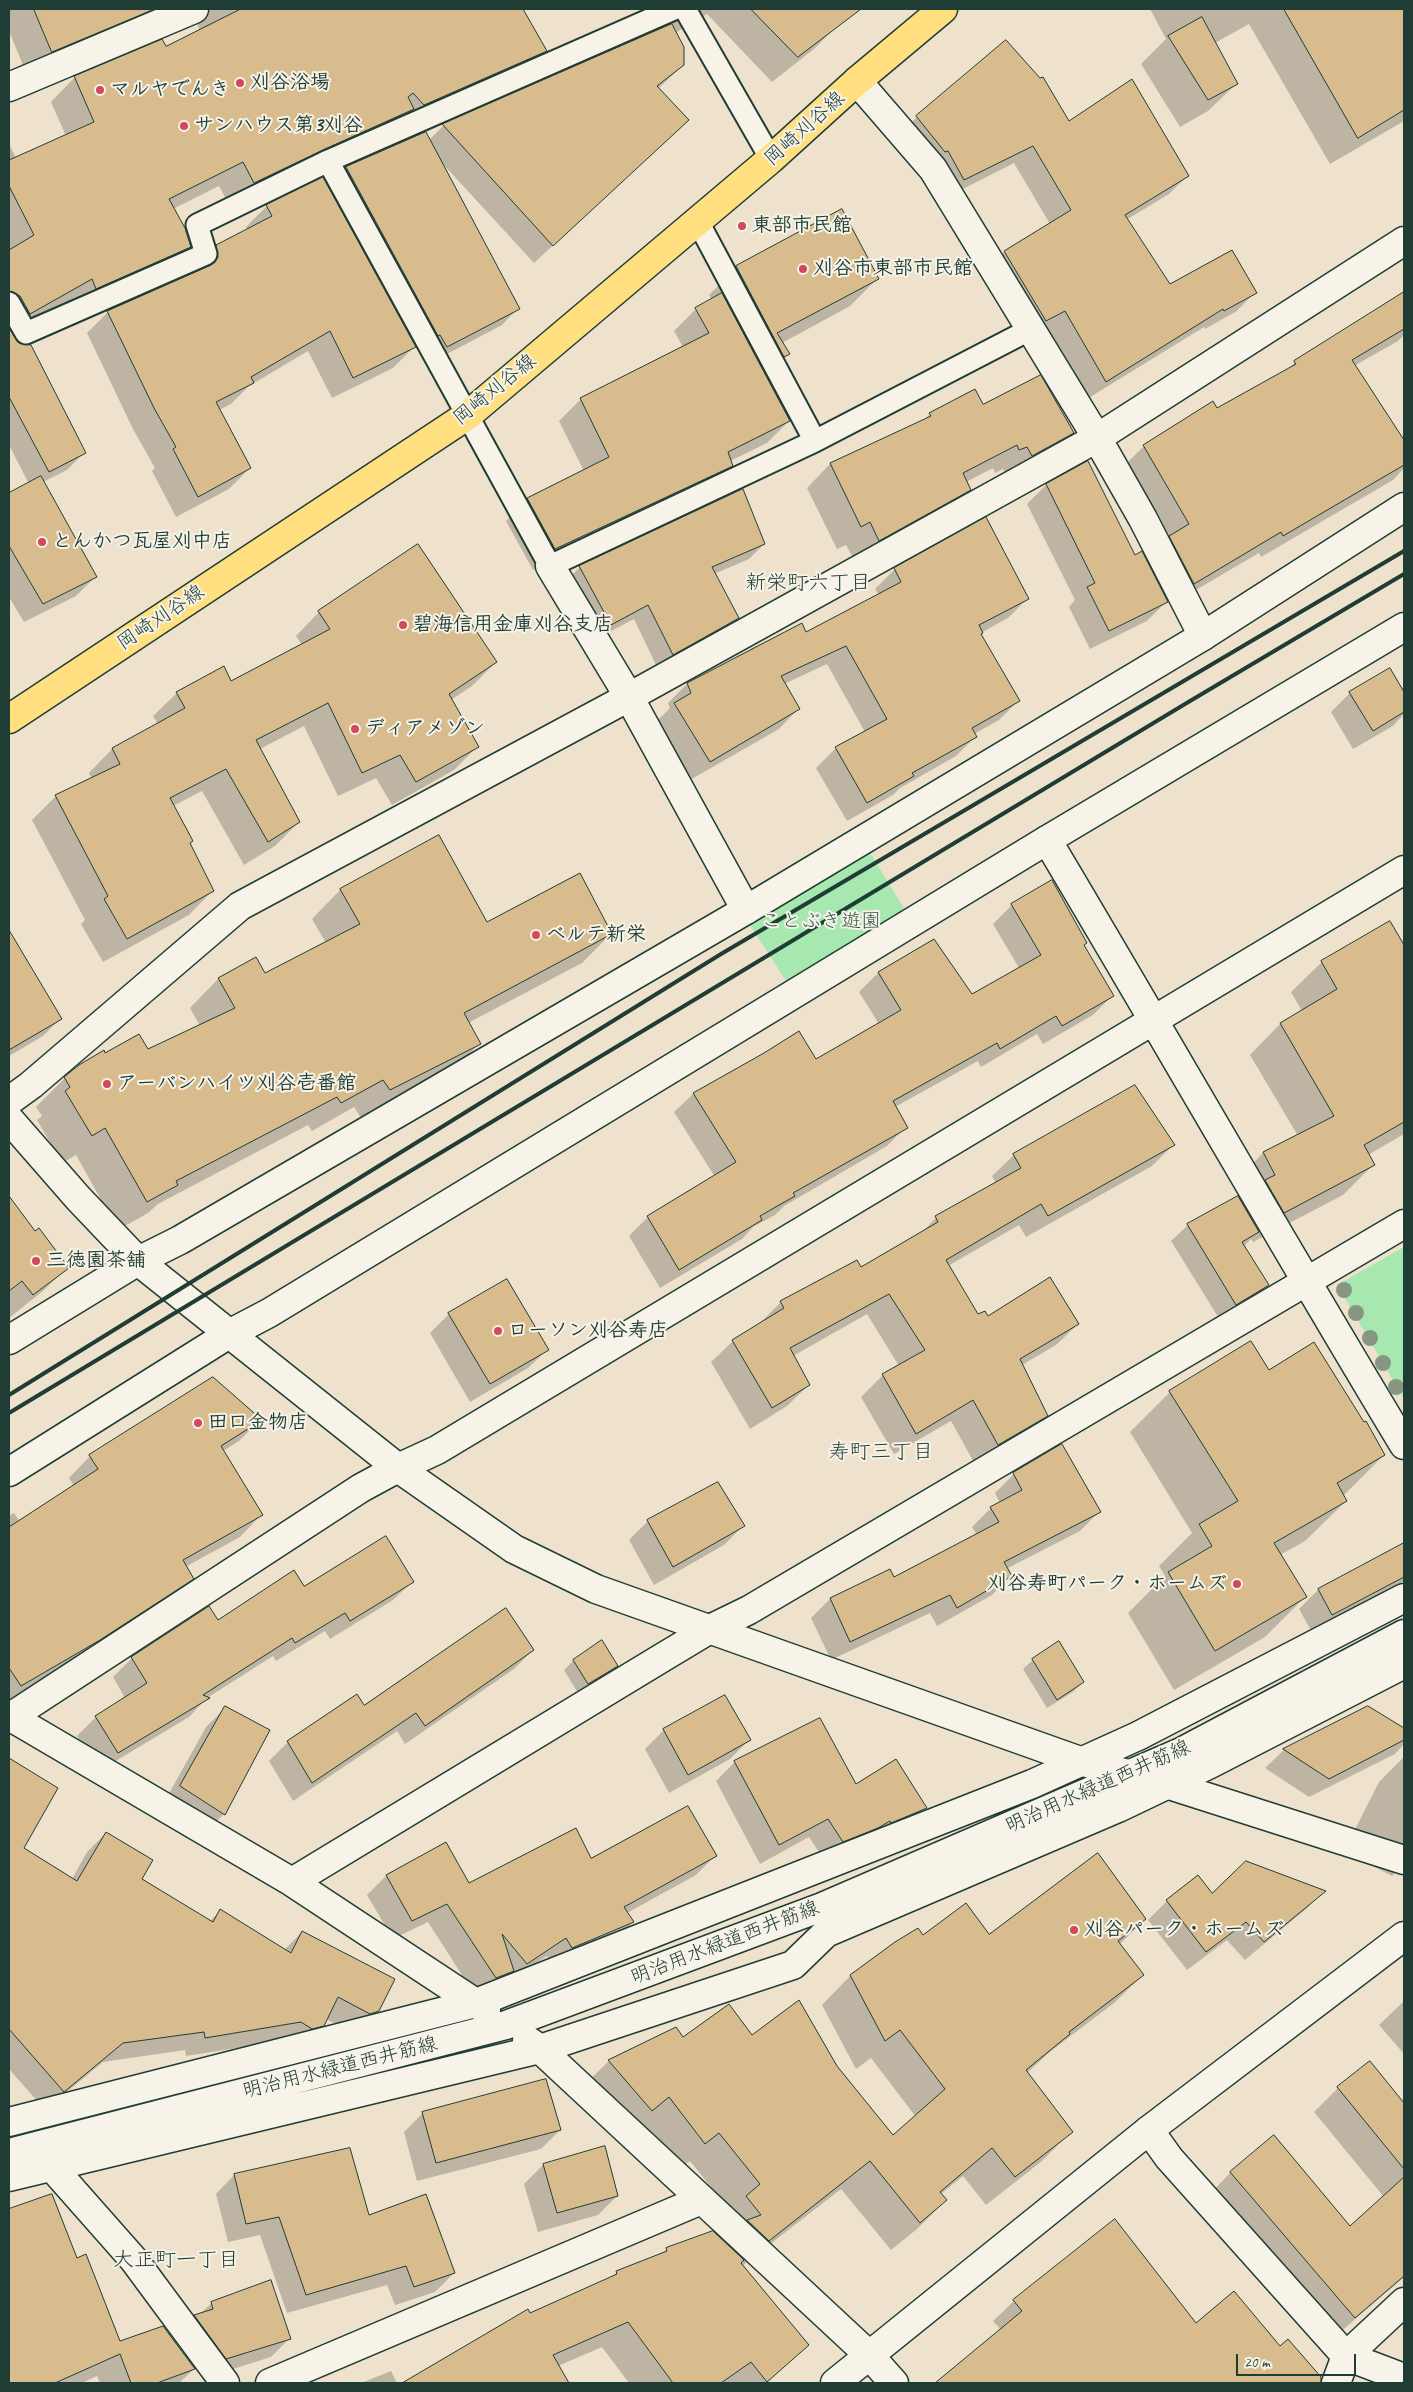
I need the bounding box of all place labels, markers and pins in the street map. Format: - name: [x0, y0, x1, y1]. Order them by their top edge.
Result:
- place label: 刈谷浴場: [250, 71, 330, 95]
- marker: 刈谷浴場: [234, 77, 246, 89]
- place label: マルヤでんき: [110, 78, 230, 102]
- marker: マルヤでんき: [94, 84, 106, 96]
- place label: サンハウス第3刈谷: [194, 114, 363, 138]
- marker: サンハウス第3刈谷: [178, 120, 190, 132]
- place label: 東部市民館: [752, 214, 852, 238]
- marker: 東部市民館: [736, 220, 748, 232]
- place label: 刈谷市東部市民館: [813, 257, 973, 281]
- marker: 刈谷市東部市民館: [797, 263, 809, 275]
- place label: とんかつ瓦屋刈中店: [52, 530, 232, 554]
- marker: とんかつ瓦屋刈中店: [36, 536, 48, 548]
- place label: 碧海信用金庫刈谷支店: [413, 613, 613, 637]
- marker: 碧海信用金庫刈谷支店: [397, 619, 409, 631]
- place label: ディアメゾン: [365, 717, 485, 741]
- marker: ディアメゾン: [349, 723, 361, 735]
- place label: ベルテ新栄: [546, 923, 646, 947]
- marker: ベルテ新栄: [530, 929, 542, 941]
- place label: アーバンハイツ刈谷壱番館: [117, 1072, 356, 1096]
- marker: アーバンハイツ刈谷壱番館: [101, 1078, 113, 1090]
- place label: 三徳園茶舗: [46, 1249, 146, 1273]
- marker: 三徳園茶舗: [30, 1255, 42, 1267]
- place label: ローソン刈谷寿店: [508, 1319, 668, 1343]
- marker: ローソン刈谷寿店: [492, 1325, 504, 1337]
- place label: 田口金物店: [208, 1411, 308, 1435]
- marker: 田口金物店: [192, 1417, 204, 1429]
- place label: 刈谷寿町パーク・ホームズ: [987, 1572, 1227, 1596]
- marker: 刈谷寿町パーク・ホームズ: [1231, 1578, 1243, 1590]
- place label: 刈谷パーク・ホームズ: [1084, 1918, 1284, 1942]
- marker: 刈谷パーク・ホームズ: [1068, 1924, 1080, 1936]

